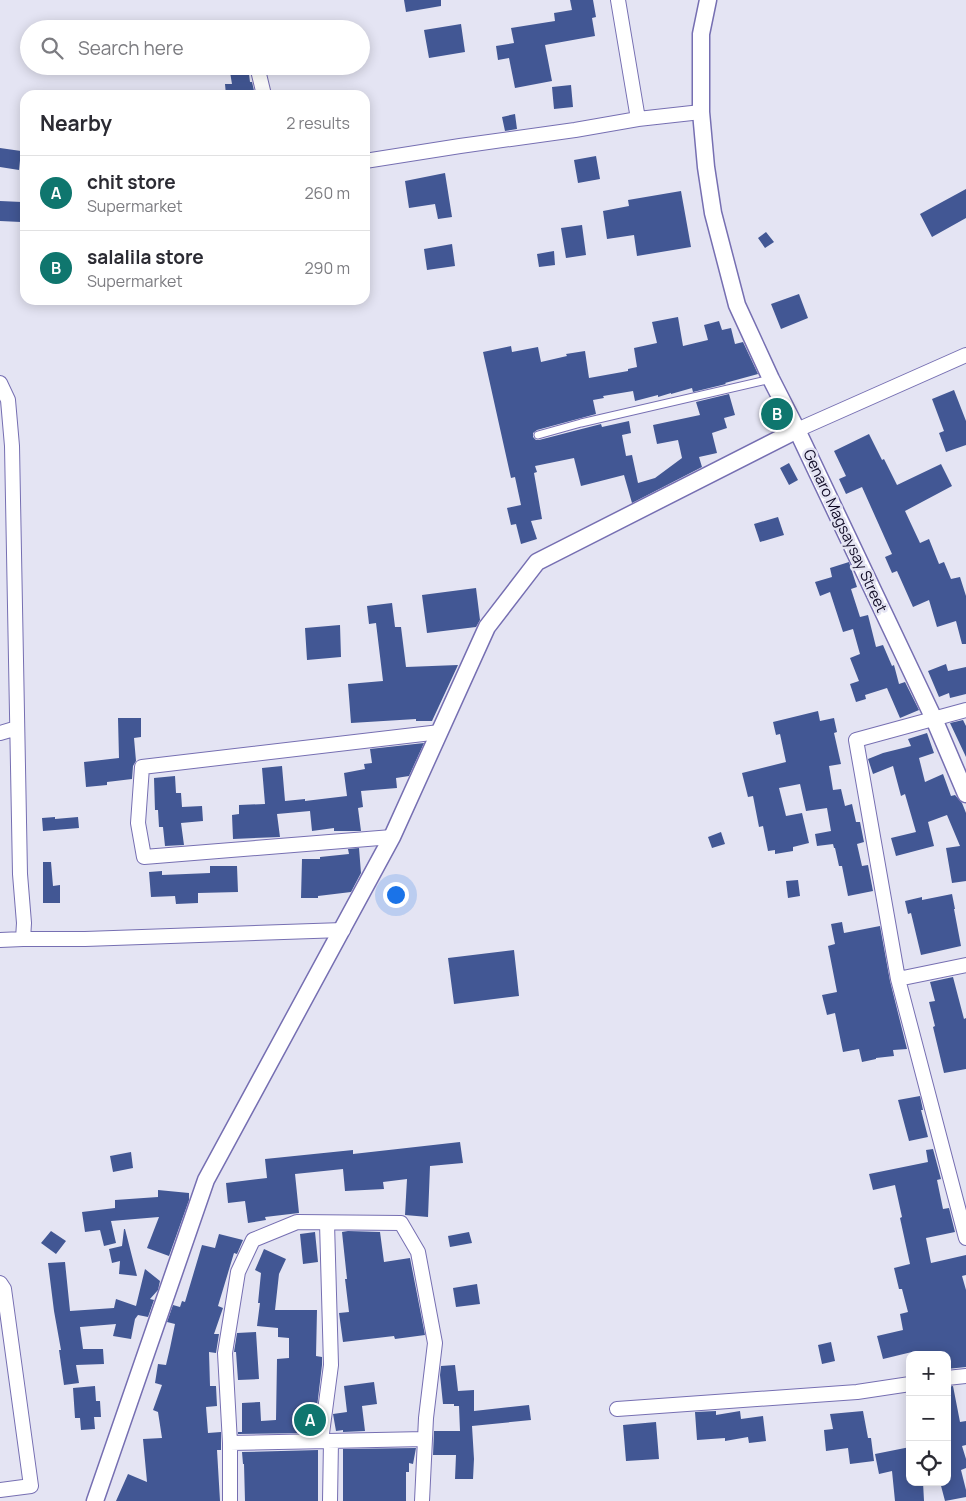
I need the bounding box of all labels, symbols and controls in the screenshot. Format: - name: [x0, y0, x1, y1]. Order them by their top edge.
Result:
- search box: [20, 20, 370, 75]
- icon: search: [38, 34, 66, 62]
- text: Search here: [78, 35, 184, 61]
- text: Nearby: [40, 109, 112, 137]
- text: 2 results: [286, 112, 350, 134]
- text: chit store: [87, 169, 176, 195]
- text: A: [51, 182, 61, 204]
- text: 260 m: [304, 182, 350, 204]
- text: Supermarket: [87, 195, 183, 217]
- text: salalila store: [87, 244, 204, 270]
- text: B: [51, 257, 61, 279]
- text: 290 m: [304, 257, 350, 279]
- text: Supermarket: [87, 270, 183, 292]
- pin: B: [761, 395, 793, 433]
- street label: Genaro Magsaysay Street: [798, 446, 893, 616]
- your location: [383, 882, 409, 908]
- map controls: [906, 1351, 951, 1486]
- button: +: [906, 1351, 951, 1396]
- button: −: [906, 1396, 951, 1441]
- pin: A: [294, 1401, 326, 1439]
- button: locate: [906, 1441, 951, 1486]

